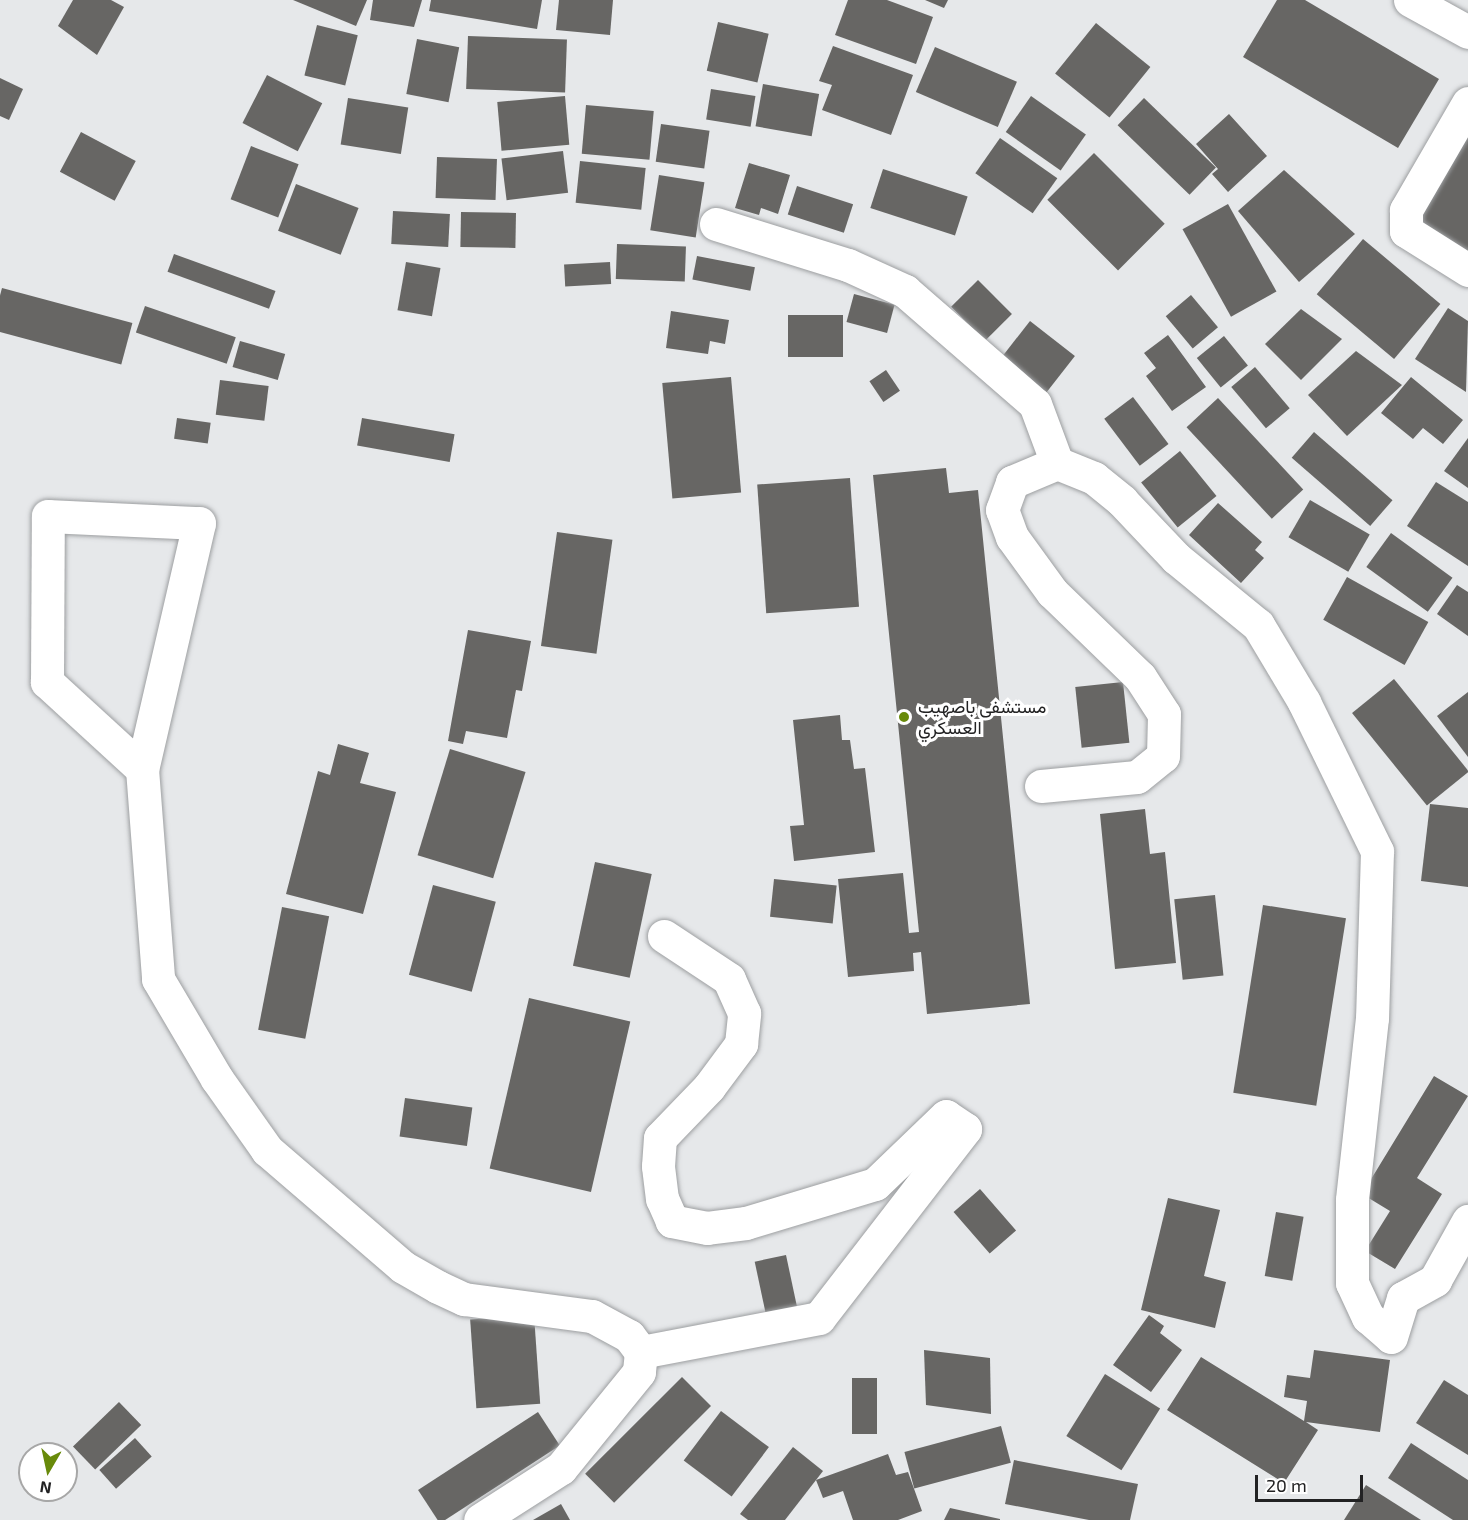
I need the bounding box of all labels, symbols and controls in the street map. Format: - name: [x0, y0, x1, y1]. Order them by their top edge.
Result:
- place label: مستشفى باصهيب العسكري: [918, 696, 1046, 738]
- marker: مستشفى باصهيب العسكري: [895, 708, 913, 726]
- north arrow: [18, 1442, 78, 1502]
- scale bar: [1258, 1463, 1366, 1501]
- text: 20 m: [1266, 1474, 1307, 1496]
- text: N: [38, 1478, 53, 1499]

